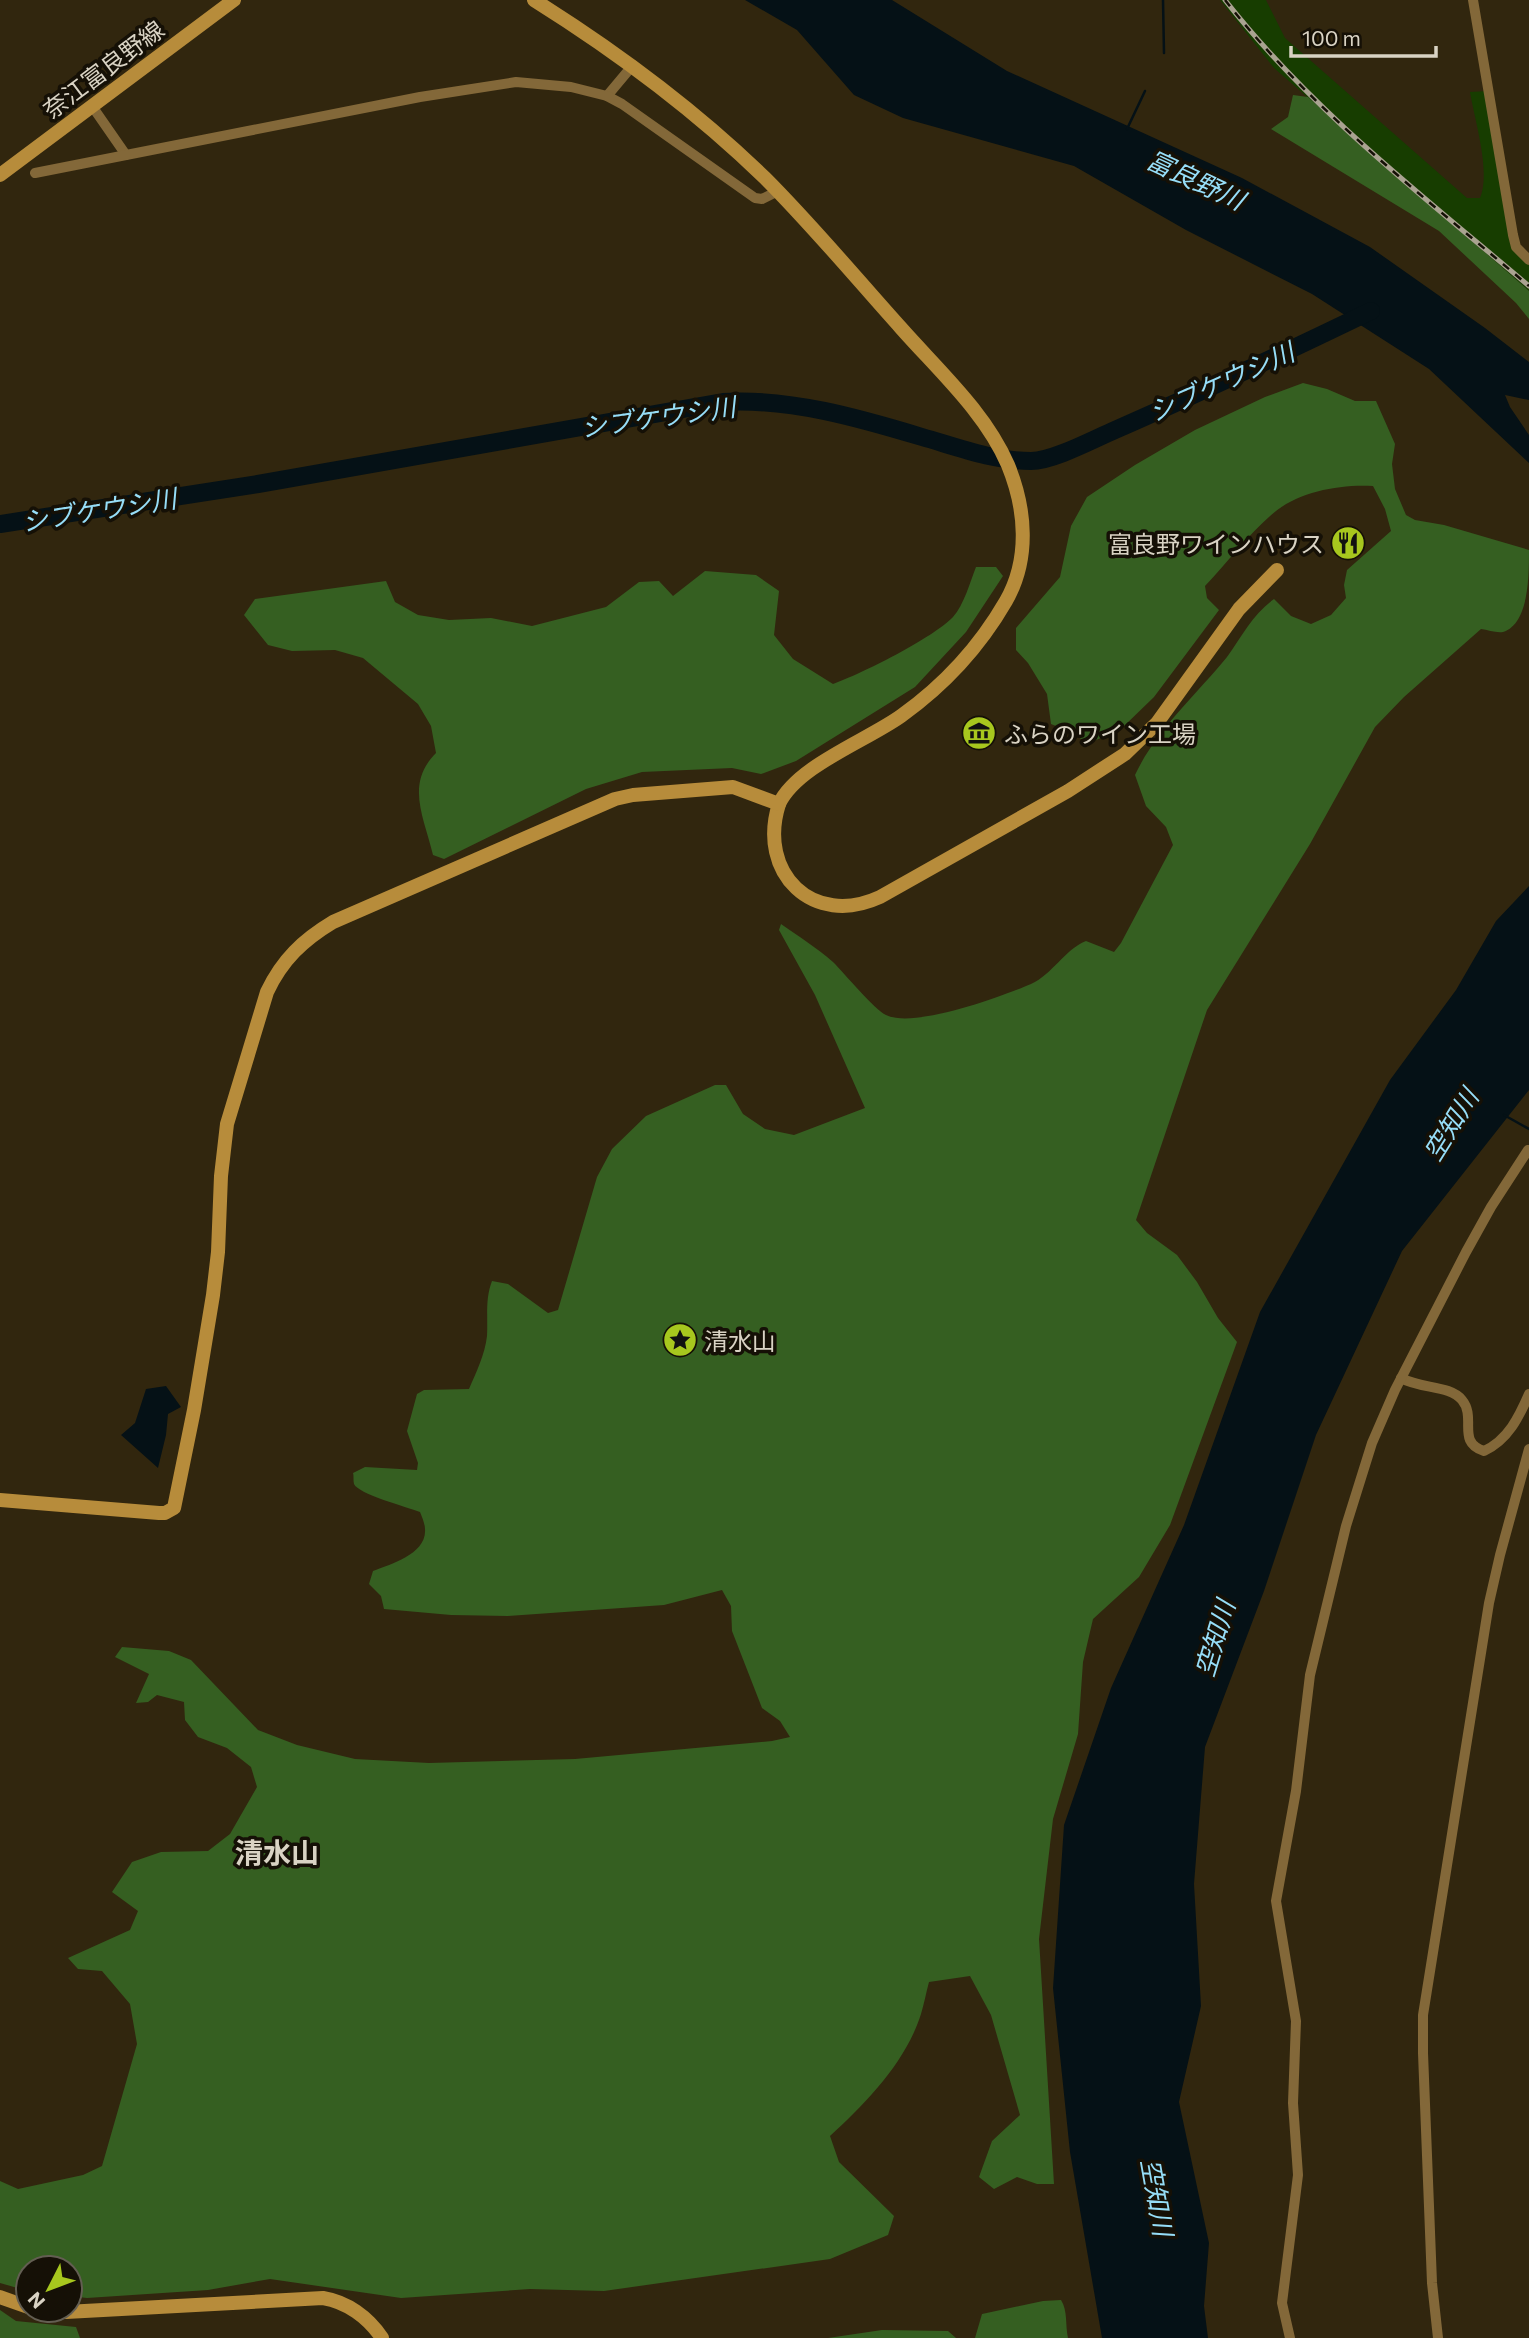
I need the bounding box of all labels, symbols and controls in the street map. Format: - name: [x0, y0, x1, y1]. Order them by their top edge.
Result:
- street label: 奈江富良野線: [37, 14, 169, 124]
- scale bar: [1291, 14, 1436, 58]
- text: 100 m: [1302, 25, 1361, 50]
- water label: 富良野川: [1142, 143, 1252, 216]
- water label: シブケウシ川: [1143, 334, 1301, 427]
- water label: シブケウシ川: [579, 389, 740, 442]
- water label: シブケウシ川: [20, 481, 181, 537]
- restaurant icon: 富良野ワインハウス: [1329, 524, 1367, 562]
- place label: 富良野ワインハウス: [1108, 529, 1324, 558]
- museum icon: ふらのワイン工場: [960, 714, 998, 752]
- place label: ふらのワイン工場: [1004, 719, 1196, 748]
- water label: 空知川: [1416, 1080, 1485, 1165]
- place icon: 清水山: [661, 1321, 699, 1359]
- place label: 清水山: [704, 1326, 776, 1355]
- water label: 空知川: [1188, 1593, 1241, 1680]
- district label: 清水山: [235, 1835, 319, 1869]
- water label: 空知川: [1136, 2156, 1181, 2241]
- north arrow: [14, 2254, 84, 2324]
- text: N: [23, 2288, 49, 2314]

